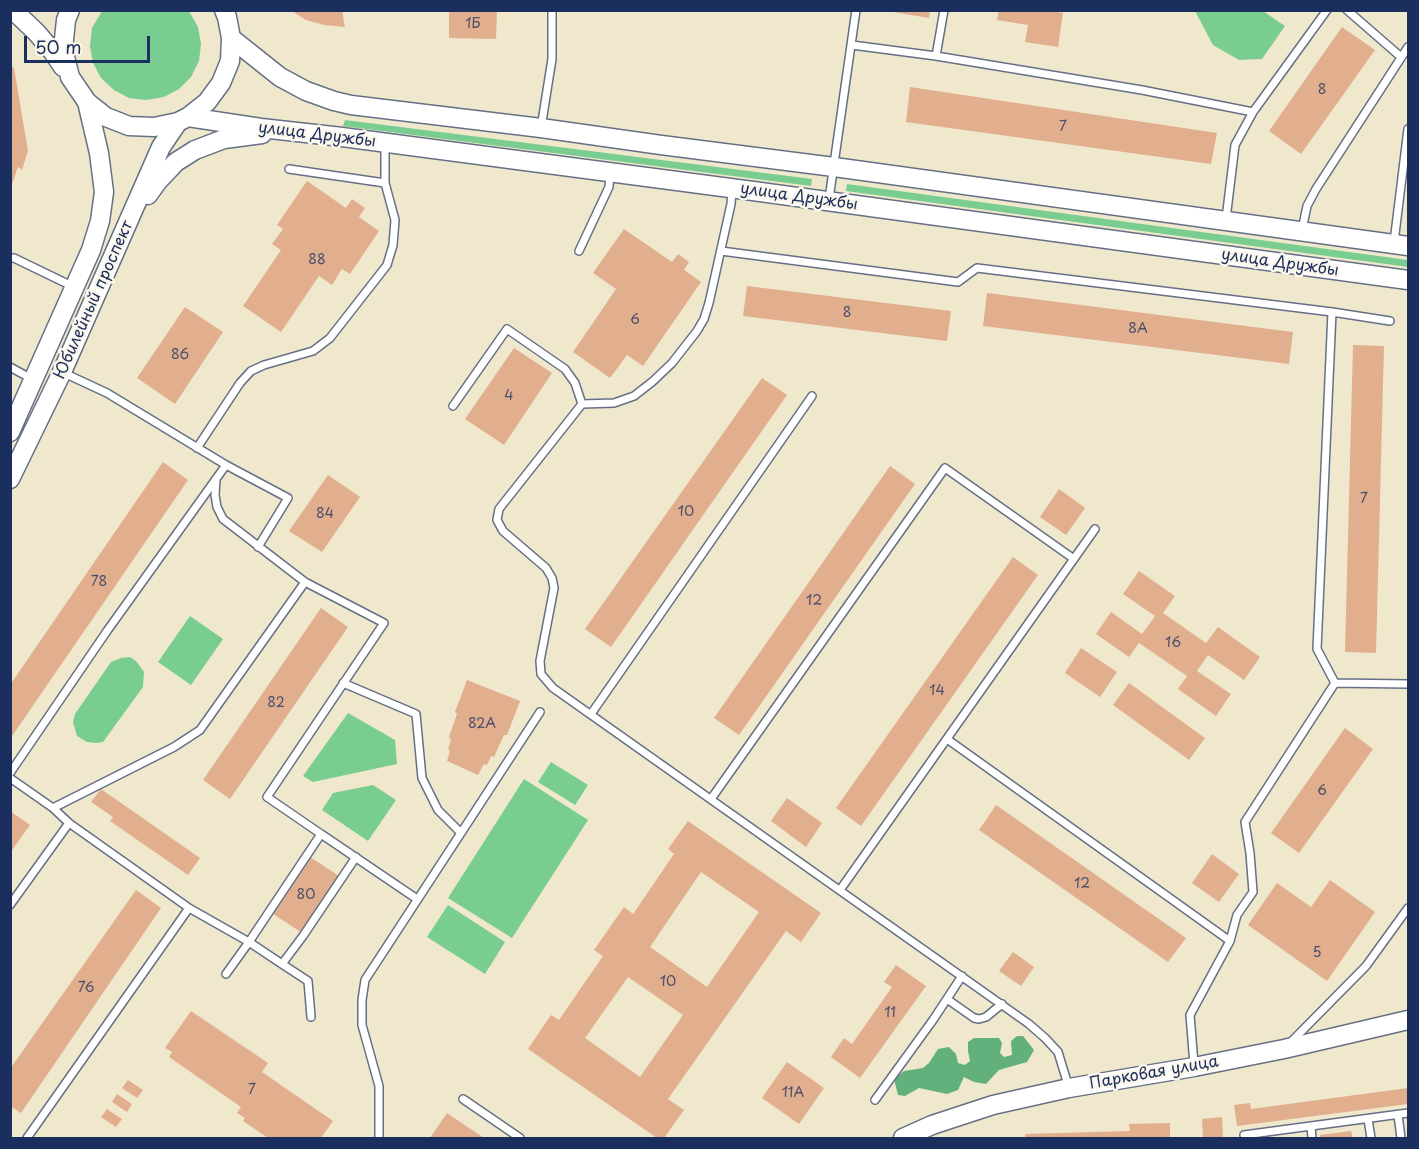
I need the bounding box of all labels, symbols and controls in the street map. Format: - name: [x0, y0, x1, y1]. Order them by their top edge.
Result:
- house number: 1Б: [465, 16, 481, 32]
- scale bar: [27, 24, 153, 62]
- text: 50 m: [35, 33, 82, 60]
- house number: 8: [1318, 82, 1326, 98]
- street label: улица Дружбы: [257, 118, 377, 152]
- house number: 7: [1059, 119, 1067, 135]
- street label: улица Дружбы: [739, 179, 859, 215]
- street label: Юбилейный проспект: [50, 218, 138, 382]
- street label: улица Дружбы: [1220, 245, 1340, 281]
- house number: 88: [308, 252, 326, 268]
- house number: 8: [843, 305, 851, 321]
- house number: 6: [630, 312, 640, 328]
- house number: 8А: [1128, 321, 1148, 337]
- house number: 86: [171, 347, 189, 363]
- house number: 4: [504, 388, 514, 404]
- house number: 7: [1360, 491, 1368, 507]
- house number: 10: [678, 504, 694, 520]
- house number: 84: [316, 506, 334, 522]
- house number: 78: [91, 574, 107, 590]
- house number: 12: [806, 593, 822, 609]
- house number: 16: [1165, 635, 1181, 651]
- house number: 14: [929, 683, 945, 699]
- house number: 82: [267, 695, 285, 711]
- house number: 82А: [468, 716, 496, 732]
- house number: 6: [1317, 783, 1327, 799]
- house number: 12: [1074, 876, 1090, 892]
- house number: 80: [297, 887, 315, 903]
- house number: 5: [1312, 945, 1322, 961]
- house number: 10: [660, 974, 676, 990]
- house number: 76: [78, 980, 94, 996]
- house number: 11: [884, 1005, 896, 1021]
- street label: Парковая улица: [1088, 1052, 1220, 1094]
- house number: 7: [248, 1082, 256, 1098]
- house number: 11А: [782, 1085, 804, 1101]

